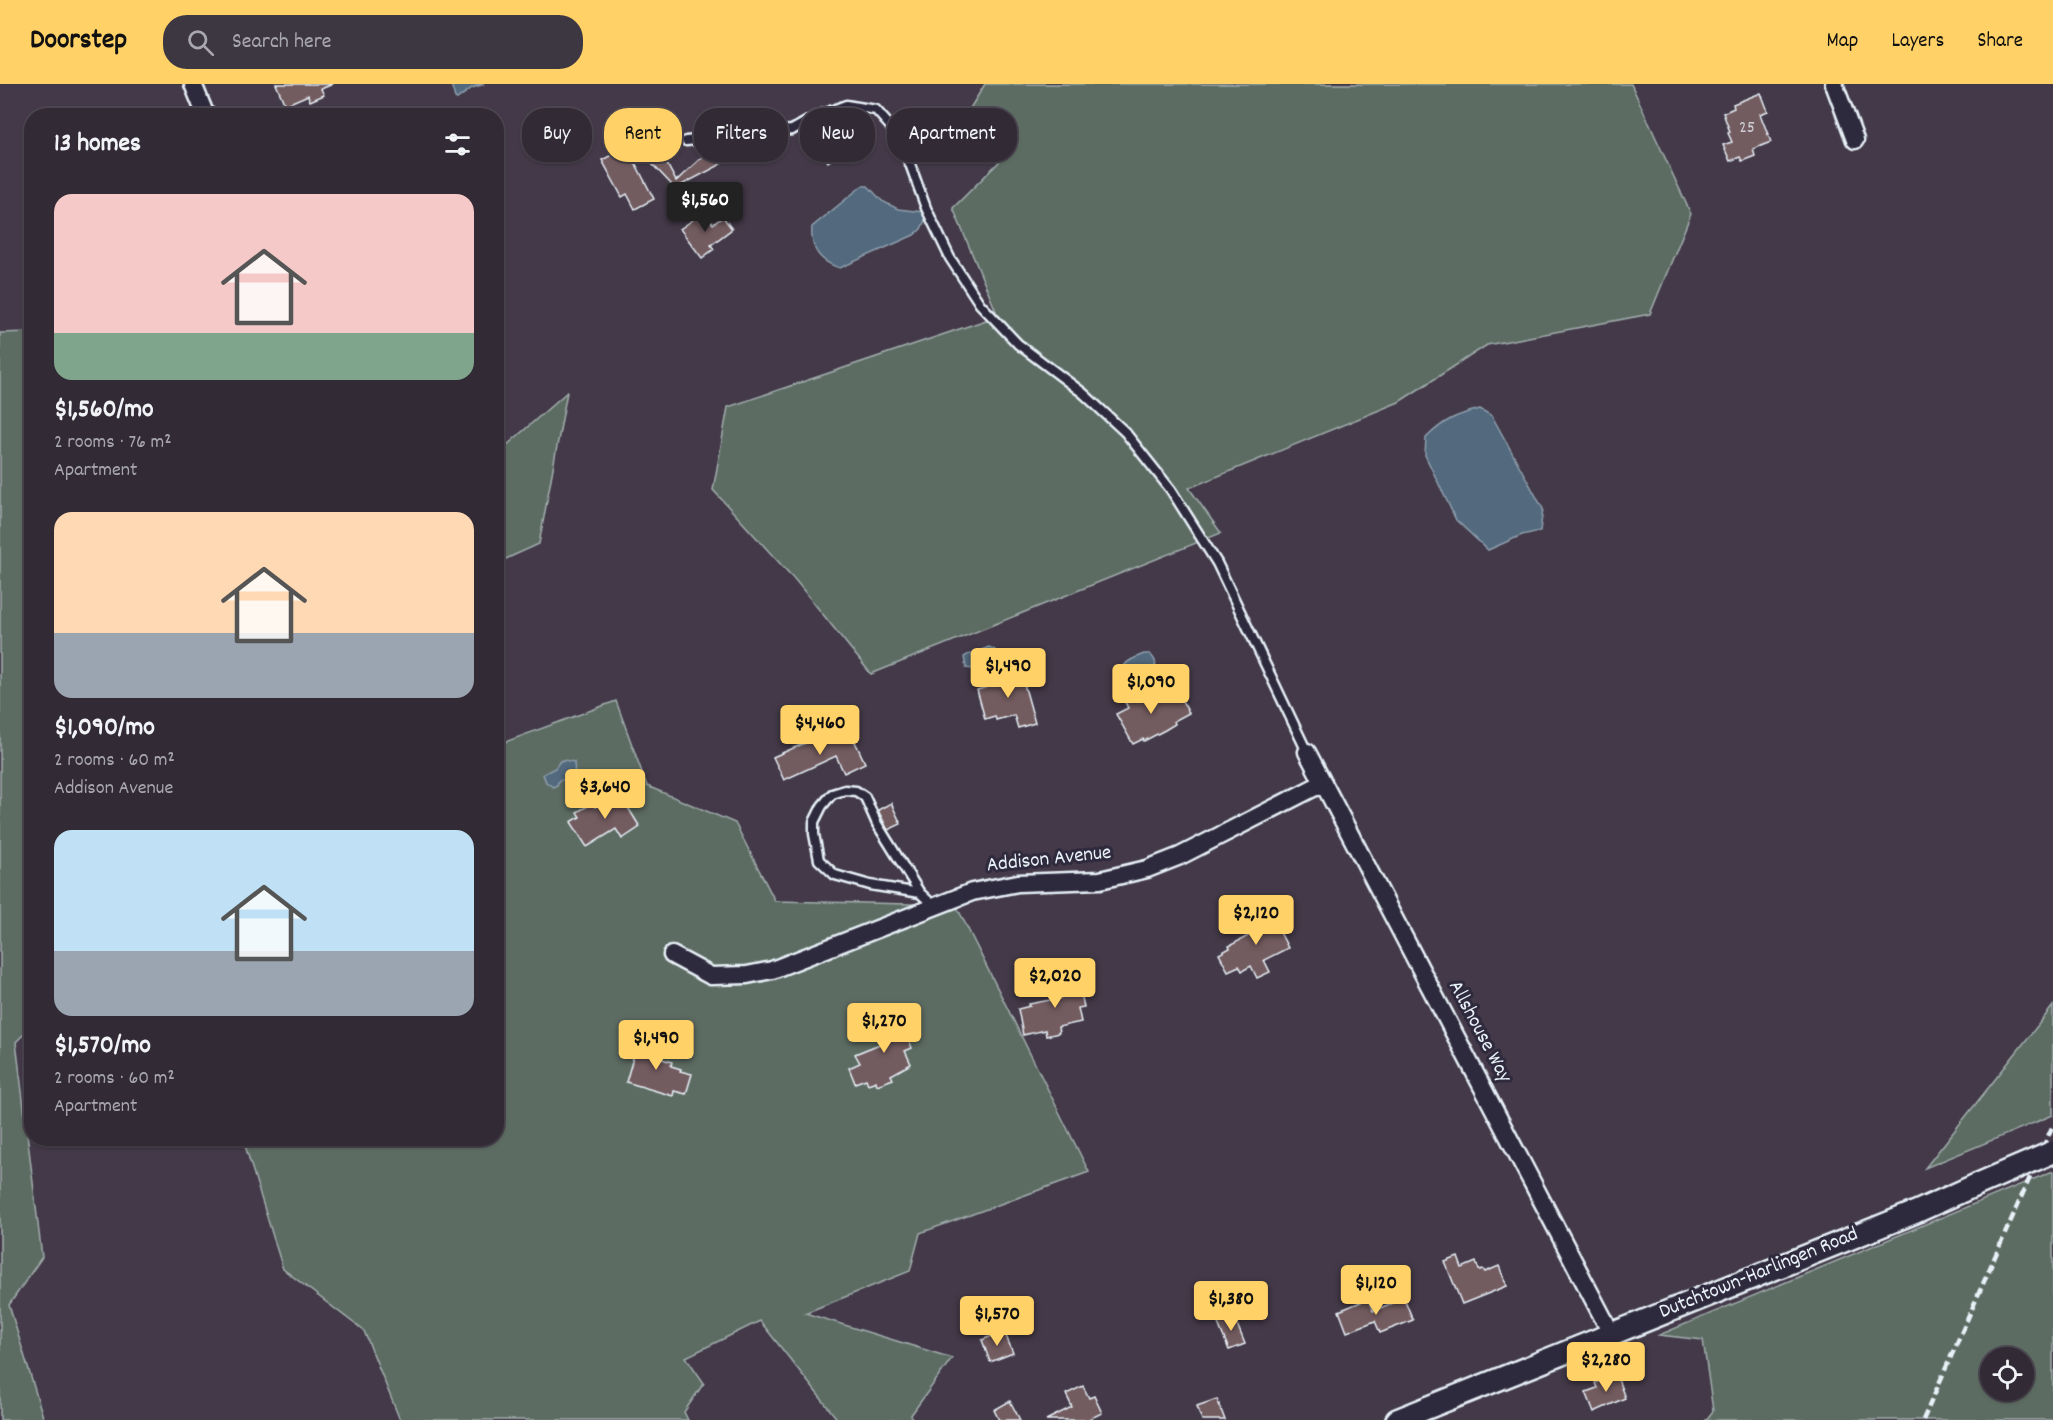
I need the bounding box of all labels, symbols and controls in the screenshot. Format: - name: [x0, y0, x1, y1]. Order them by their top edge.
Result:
- search box: [163, 15, 583, 69]
- text: Doorstep: [30, 22, 127, 62]
- icon: search: [184, 26, 217, 59]
- text: Search here: [232, 27, 332, 58]
- text: Map: [1827, 27, 1858, 57]
- text: Layers: [1891, 27, 1944, 57]
- text: Share: [1977, 27, 2023, 57]
- chip: Buy: [522, 108, 592, 162]
- chip: Rent: [604, 108, 682, 162]
- chip: Filters: [694, 108, 788, 162]
- chip: New: [800, 108, 875, 162]
- chip: Apartment: [887, 108, 1017, 162]
- house number: 25: [1739, 116, 1755, 141]
- text: 13 homes: [54, 126, 141, 163]
- icon: filters: [441, 128, 474, 161]
- pin: $1,560: [656, 182, 754, 233]
- text: $1,560: [681, 187, 729, 215]
- icon: home: [210, 233, 318, 341]
- text: $1,560/mo: [54, 392, 154, 429]
- text: 2 rooms · 76 m²: [54, 429, 172, 457]
- text: Apartment: [54, 457, 137, 485]
- icon: home: [210, 551, 318, 659]
- pin: $1,490: [959, 648, 1057, 699]
- text: $1,490: [985, 653, 1031, 681]
- pin: $1,090: [1102, 664, 1200, 715]
- text: $1,090: [1126, 669, 1176, 697]
- pin: $4,460: [771, 705, 869, 756]
- text: $1,090/mo: [54, 710, 155, 747]
- text: $4,460: [794, 710, 846, 738]
- text: 2 rooms · 60 m²: [54, 747, 175, 775]
- pin: $3,640: [556, 769, 654, 820]
- text: $3,640: [579, 774, 631, 802]
- text: Addison Avenue: [54, 775, 173, 803]
- street label: Addison Avenue: [985, 839, 1113, 881]
- icon: home: [210, 869, 318, 977]
- pin: $2,120: [1207, 895, 1305, 946]
- text: $2,120: [1233, 900, 1279, 928]
- pin: $2,020: [1006, 958, 1104, 1009]
- text: $2,020: [1028, 963, 1082, 991]
- street label: Allshouse Way: [1440, 976, 1519, 1089]
- pin: $1,270: [835, 1003, 933, 1054]
- text: $1,270: [861, 1008, 907, 1036]
- pin: $1,490: [607, 1020, 705, 1071]
- text: $1,490: [633, 1025, 679, 1053]
- text: $1,570/mo: [54, 1028, 151, 1065]
- text: 2 rooms · 60 m²: [54, 1065, 175, 1093]
- text: Apartment: [54, 1093, 137, 1121]
- street label: Dutchtown-Harlingen Road: [1655, 1220, 1863, 1328]
- pin: $1,120: [1327, 1265, 1425, 1316]
- text: $1,120: [1355, 1270, 1397, 1298]
- pin: $1,380: [1182, 1281, 1280, 1332]
- text: $1,380: [1208, 1286, 1254, 1314]
- pin: $1,570: [948, 1296, 1046, 1347]
- text: $1,570: [974, 1301, 1020, 1329]
- pin: $2,280: [1557, 1342, 1655, 1393]
- text: $2,280: [1581, 1347, 1631, 1375]
- map controls: [1980, 1347, 2034, 1401]
- button: locate: [1980, 1347, 2034, 1401]

